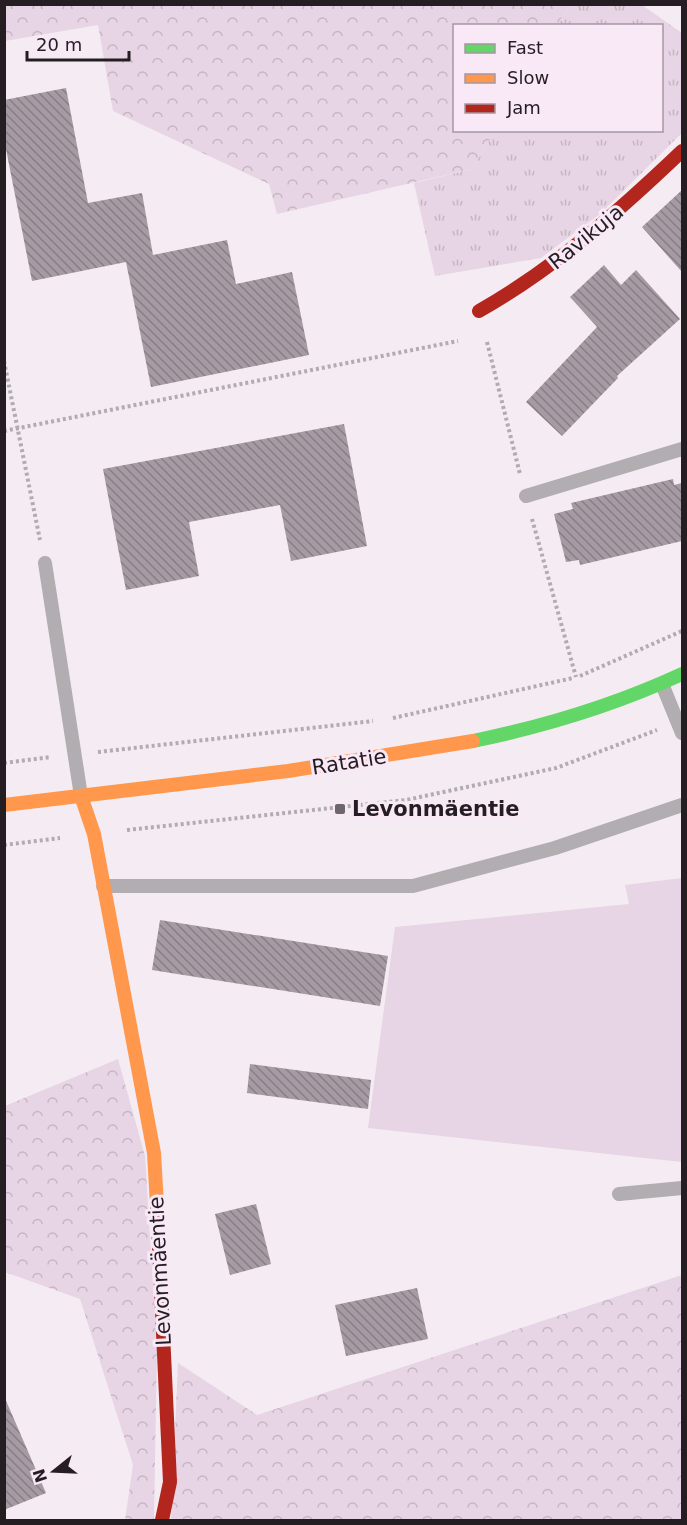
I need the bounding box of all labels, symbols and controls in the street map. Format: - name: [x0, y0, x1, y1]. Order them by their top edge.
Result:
- scale bar: [27, 24, 129, 62]
- legend: [453, 24, 663, 132]
- text: 20 m: [36, 34, 82, 55]
- text: Fast: [507, 37, 543, 58]
- text: Slow: [507, 67, 549, 88]
- text: Jam: [506, 97, 541, 118]
- street label: Ravikuja: [544, 200, 628, 274]
- street label: Ratatie: [310, 744, 388, 780]
- place label: Levonmäentie: [352, 797, 519, 821]
- marker: Levonmäentie: [333, 802, 347, 816]
- street label: Levonmäentie: [144, 1196, 176, 1346]
- north arrow: [24, 1441, 84, 1501]
- text: N: [29, 1466, 51, 1485]

